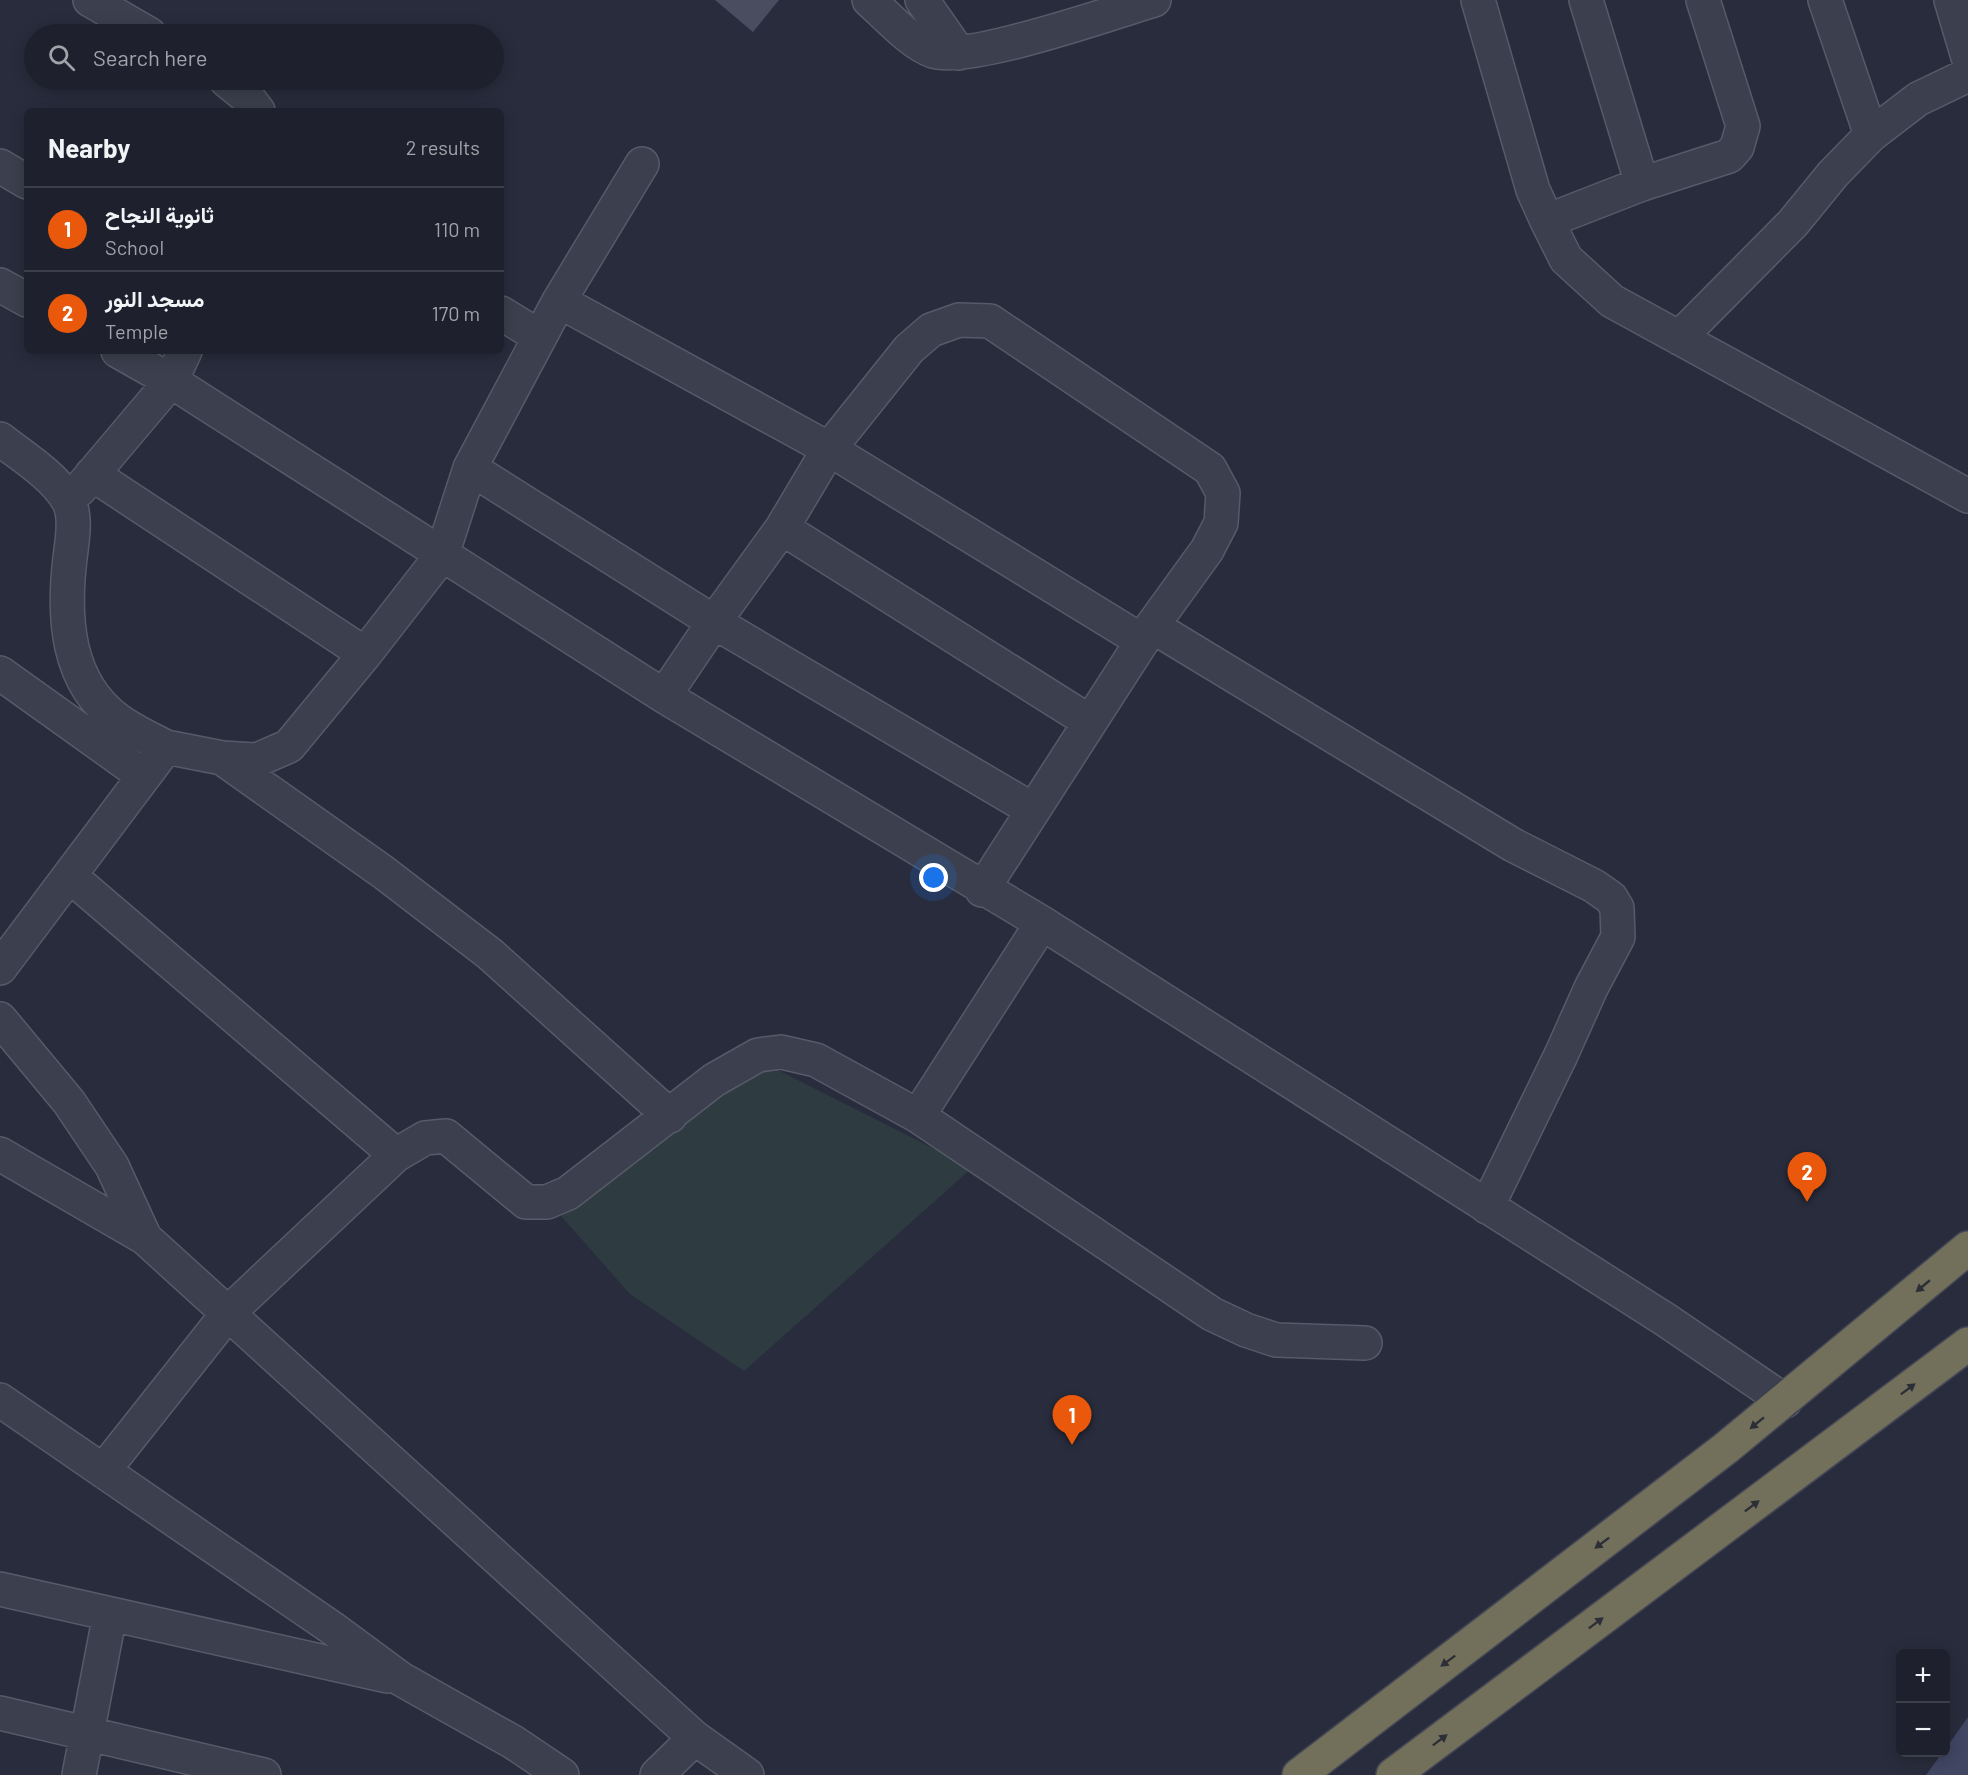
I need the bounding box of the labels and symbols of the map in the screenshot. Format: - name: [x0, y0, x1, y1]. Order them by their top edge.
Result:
- your location: [919, 863, 948, 892]
- pin: 2: [1788, 1152, 1826, 1202]
- one-way arrow: [1916, 1279, 1931, 1292]
- one-way arrow: [1900, 1382, 1916, 1395]
- pin: 1: [1052, 1396, 1092, 1445]
- one-way arrow: [1749, 1417, 1764, 1429]
- one-way arrow: [1745, 1500, 1760, 1512]
- one-way arrow: [1595, 1536, 1610, 1548]
- one-way arrow: [1589, 1617, 1604, 1629]
- one-way arrow: [1440, 1655, 1455, 1667]
- one-way arrow: [1432, 1734, 1448, 1746]

